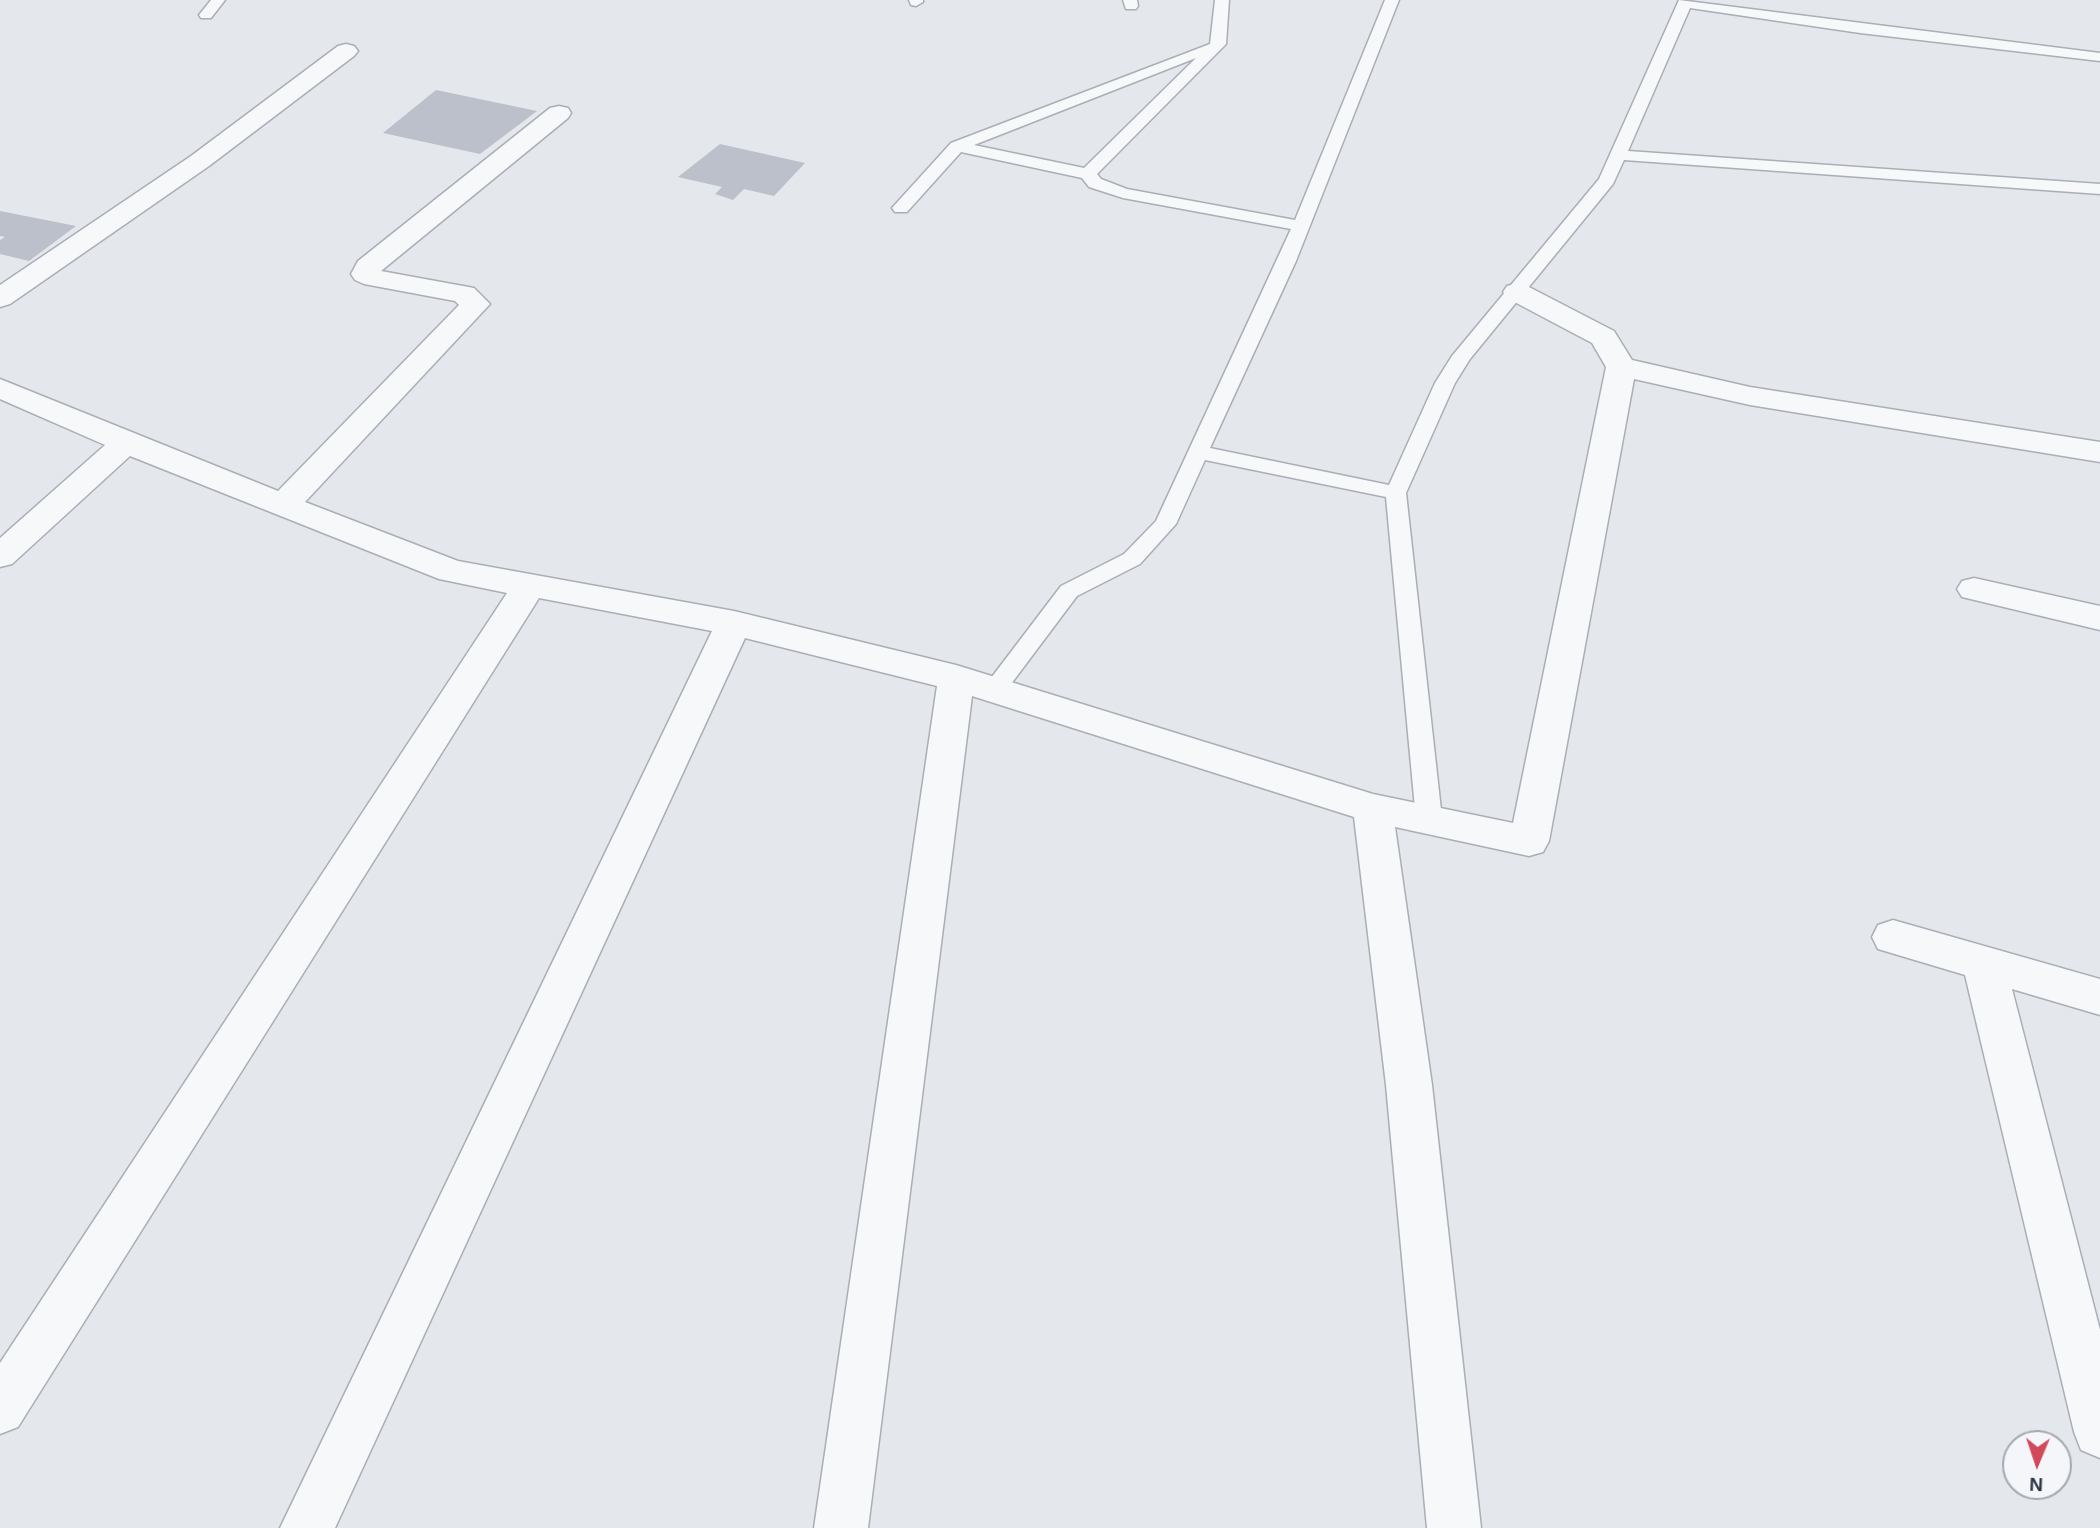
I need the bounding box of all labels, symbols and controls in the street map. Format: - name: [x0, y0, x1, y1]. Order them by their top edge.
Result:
- north arrow: [2002, 1430, 2072, 1500]
- text: N: [2029, 1474, 2044, 1495]

